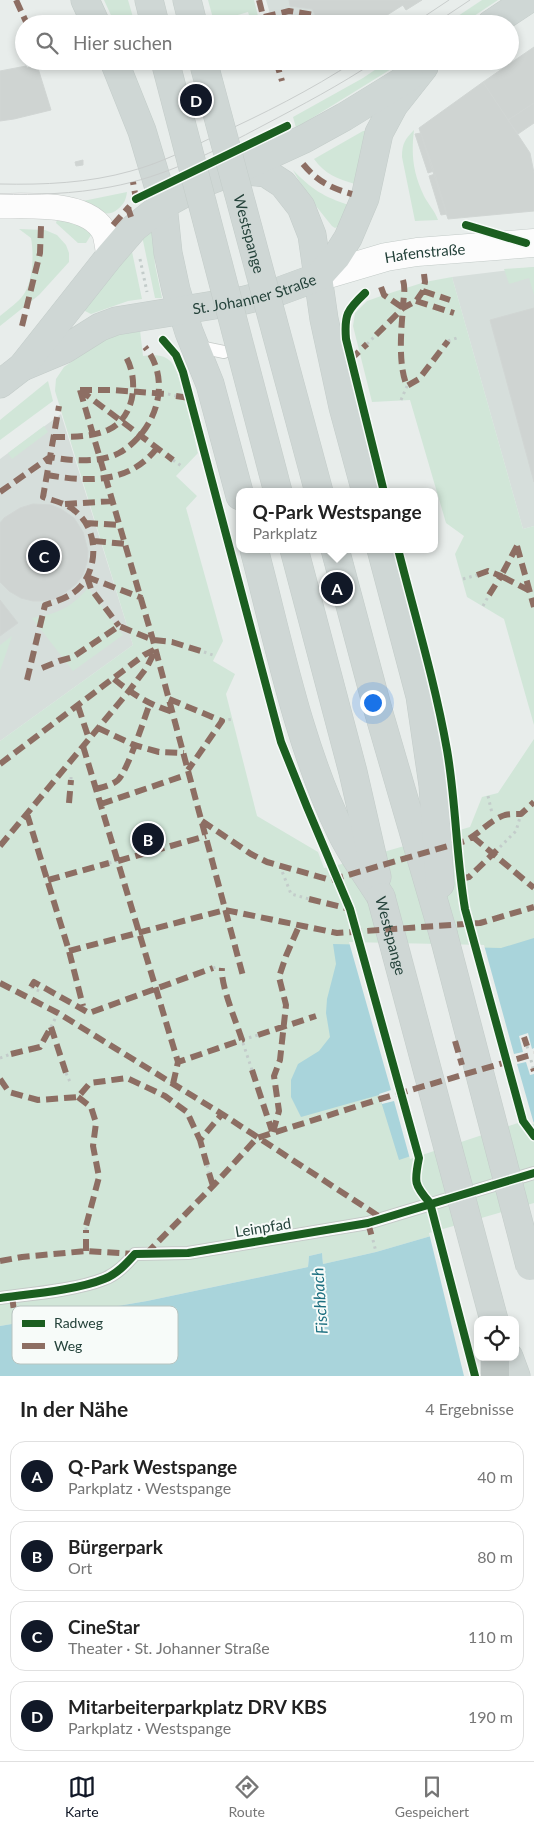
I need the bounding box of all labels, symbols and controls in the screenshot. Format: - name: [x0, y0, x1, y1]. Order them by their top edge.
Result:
- search box: [15, 15, 519, 70]
- icon: search: [33, 29, 61, 57]
- text: Hier suchen: [73, 31, 172, 54]
- pin: D: [180, 81, 212, 119]
- street label: Westspange: [230, 192, 269, 275]
- street label: Hafenstraße: [383, 239, 466, 266]
- street label: St. Johanner Straße: [191, 270, 318, 317]
- popup: [236, 488, 438, 553]
- text: Q-Park Westspange: [252, 500, 422, 523]
- text: Parkplatz: [252, 523, 317, 542]
- pin: C: [28, 537, 60, 575]
- pin: A: [321, 569, 353, 607]
- your location: [360, 690, 386, 716]
- pin: B: [132, 820, 164, 858]
- street label: Westspange: [372, 894, 410, 977]
- street label: Leinpfad: [234, 1214, 292, 1240]
- water label: Fischbach: [307, 1267, 331, 1335]
- legend: [12, 1306, 178, 1364]
- text: Radweg: [54, 1314, 103, 1331]
- map controls: [474, 1316, 519, 1361]
- button: locate: [474, 1316, 519, 1361]
- text: Weg: [54, 1337, 82, 1354]
- text: In der Nähe: [20, 1396, 128, 1421]
- text: 4 Ergebnisse: [425, 1399, 514, 1418]
- text: Q-Park Westspange: [68, 1455, 237, 1478]
- text: A: [31, 1467, 43, 1486]
- text: 40 m: [477, 1467, 513, 1486]
- text: Parkplatz · Westspange: [68, 1478, 231, 1497]
- text: Bürgerpark: [68, 1535, 163, 1558]
- text: B: [32, 1547, 42, 1566]
- text: 80 m: [477, 1547, 513, 1566]
- text: Ort: [68, 1558, 92, 1577]
- text: CineStar: [68, 1615, 140, 1638]
- text: C: [32, 1627, 42, 1646]
- text: 110 m: [468, 1627, 513, 1646]
- text: Theater · St. Johanner Straße: [68, 1638, 270, 1657]
- text: Mitarbeiterparkplatz DRV KBS: [68, 1695, 327, 1718]
- text: D: [31, 1707, 43, 1726]
- text: 190 m: [468, 1707, 513, 1726]
- text: Parkplatz · Westspange: [68, 1718, 231, 1737]
- tab: Karte: [65, 1773, 99, 1820]
- tab: Route: [229, 1773, 265, 1820]
- tab: Gespeichert: [395, 1773, 469, 1820]

